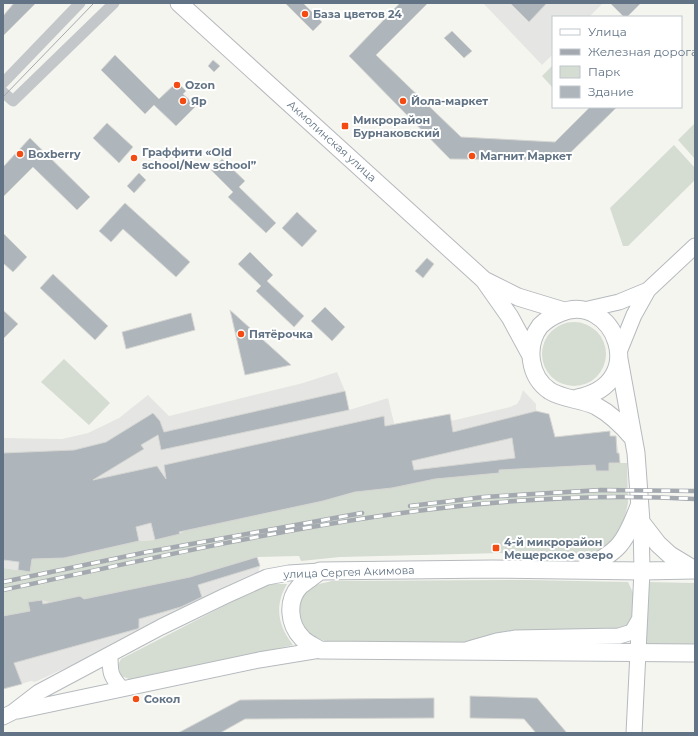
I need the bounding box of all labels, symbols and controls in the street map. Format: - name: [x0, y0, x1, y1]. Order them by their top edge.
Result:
- place label: База цветов 24: [313, 7, 402, 21]
- marker: База цветов 24: [300, 9, 310, 19]
- legend: [552, 16, 682, 108]
- text: Улица: [588, 24, 627, 39]
- text: Железная дорога: [588, 44, 698, 59]
- text: Парк: [588, 64, 620, 79]
- place label: Ozon: [185, 78, 215, 92]
- marker: Ozon: [172, 80, 182, 90]
- text: Здание: [588, 84, 634, 99]
- place label: Яр: [191, 94, 207, 108]
- place label: Йола-маркет: [411, 94, 488, 108]
- marker: Яр: [178, 96, 188, 106]
- marker: Йола-маркет: [398, 96, 408, 106]
- street label: Акмолинская улица: [285, 97, 379, 185]
- place label: Микрорайон Бурнаковский: [353, 113, 440, 140]
- marker: Микрорайон Бурнаковский: [340, 121, 350, 131]
- place label: Граффити «Old school/New school”: [142, 145, 257, 172]
- place label: Boxberry: [28, 147, 81, 161]
- marker: Boxberry: [15, 149, 25, 159]
- place label: Магнит Маркет: [480, 149, 572, 163]
- marker: Магнит Маркет: [467, 151, 477, 161]
- marker: Граффити «Old school/New school”: [129, 153, 139, 163]
- place label: Пятёрочка: [249, 327, 313, 341]
- marker: Пятёрочка: [236, 329, 246, 339]
- place label: 4-й микрорайон Мещерское озеро: [504, 535, 613, 562]
- marker: 4-й микрорайон Мещерское озеро: [491, 543, 501, 553]
- street label: улица Сергея Акимова: [282, 563, 415, 581]
- place label: Сокол: [144, 692, 180, 706]
- marker: Сокол: [131, 694, 141, 704]

